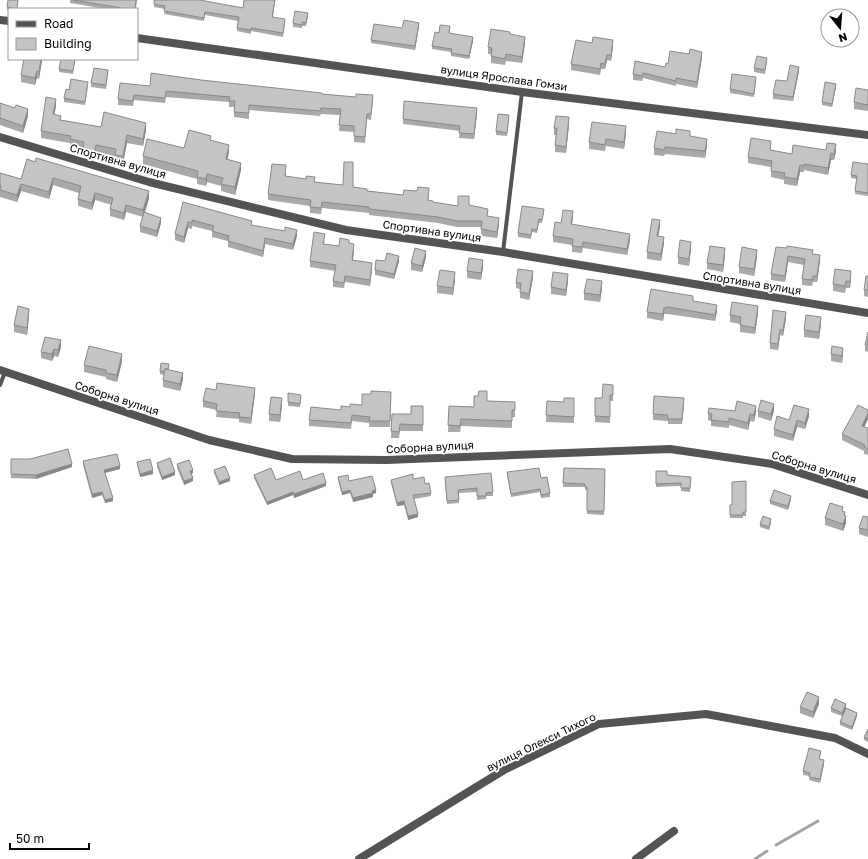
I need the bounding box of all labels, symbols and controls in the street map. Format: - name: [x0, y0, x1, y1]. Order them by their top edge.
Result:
- legend: [8, 8, 138, 60]
- north arrow: [820, 8, 860, 48]
- text: Road: [44, 16, 73, 31]
- text: N: [837, 31, 849, 45]
- text: Building: [44, 36, 92, 51]
- street label: вулиця Ярослава Гомзи: [440, 62, 568, 93]
- street label: Спортивна вулиця: [68, 141, 168, 180]
- street label: Спортивна вулиця: [382, 217, 482, 244]
- street label: Спортивна вулиця: [702, 268, 802, 297]
- street label: Соборна вулиця: [73, 378, 161, 417]
- street label: Соборна вулиця: [386, 438, 474, 455]
- street label: Соборна вулиця: [770, 447, 858, 486]
- street label: вулиця Олекси Тихого: [484, 709, 598, 774]
- scale bar: [10, 825, 89, 851]
- text: 50 m: [16, 831, 44, 846]

